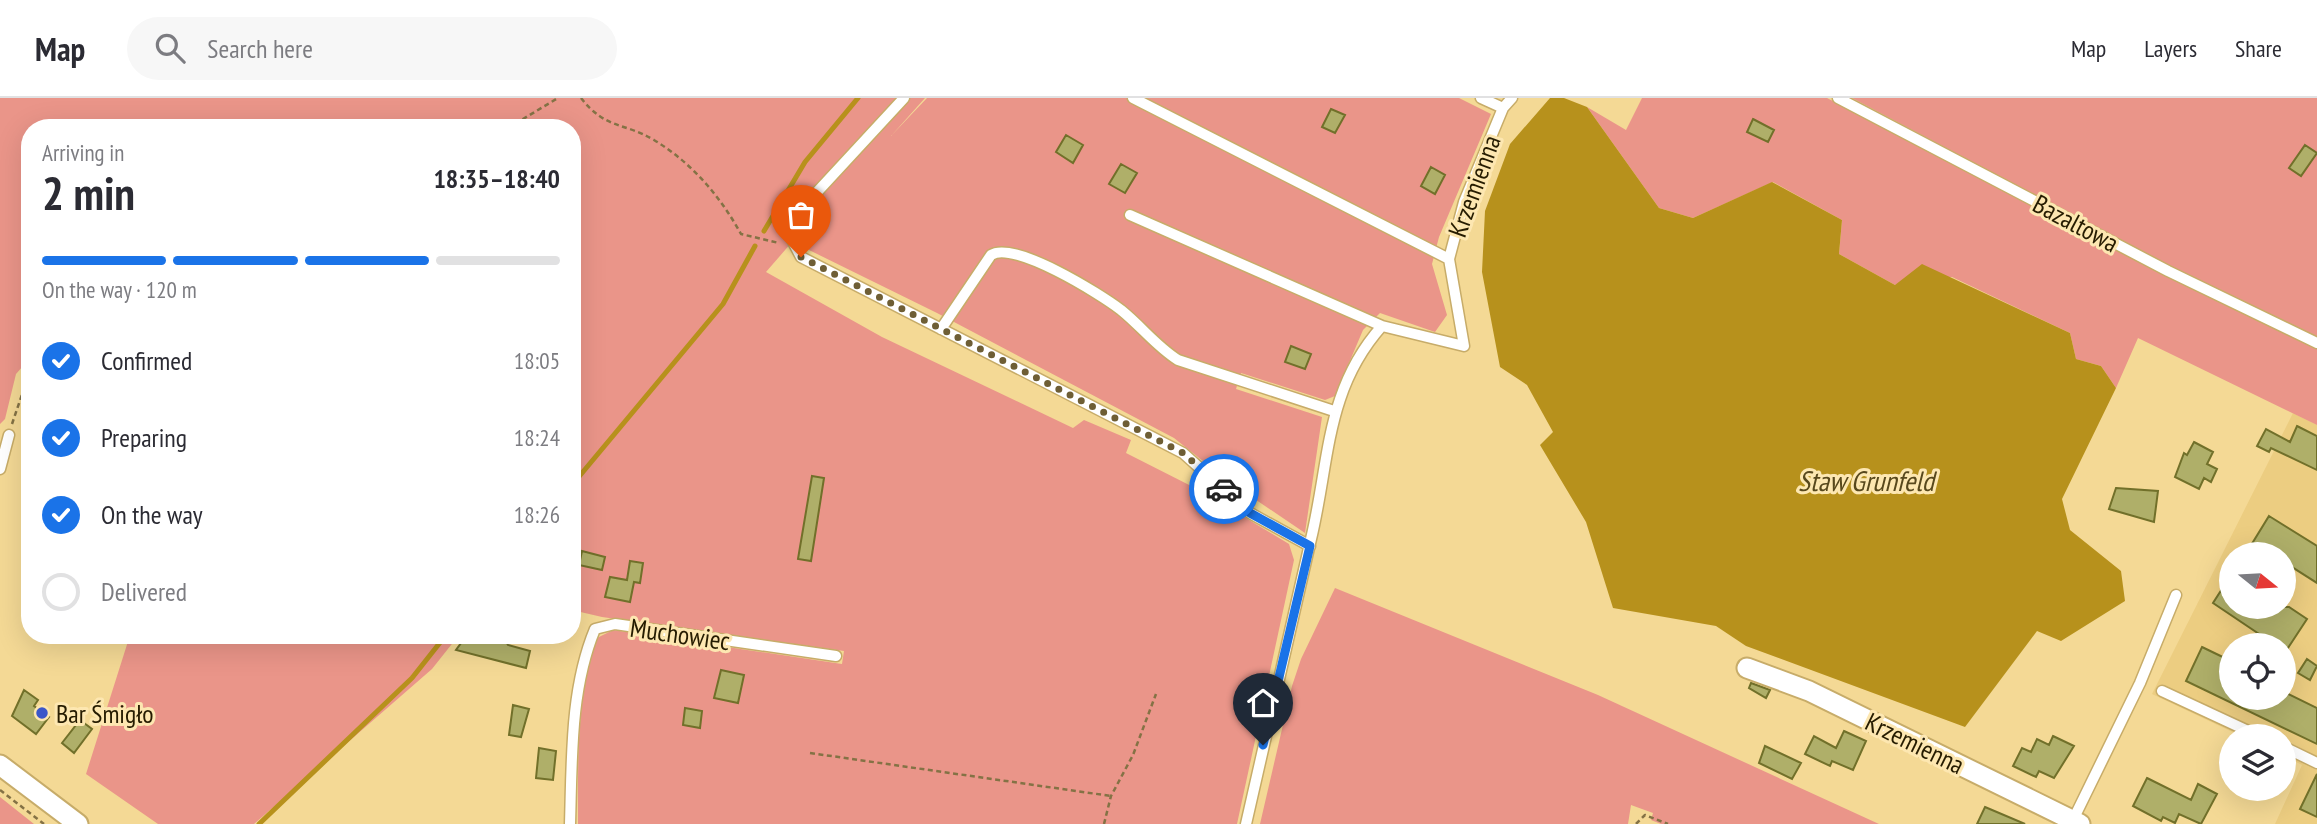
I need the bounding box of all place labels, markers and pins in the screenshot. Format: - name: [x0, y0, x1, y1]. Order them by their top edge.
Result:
- pin: [771, 185, 831, 257]
- pin: [1233, 673, 1293, 745]
- place label: Bar Śmigło: [56, 697, 154, 730]
- marker: Bar Śmigło: [34, 705, 50, 721]

